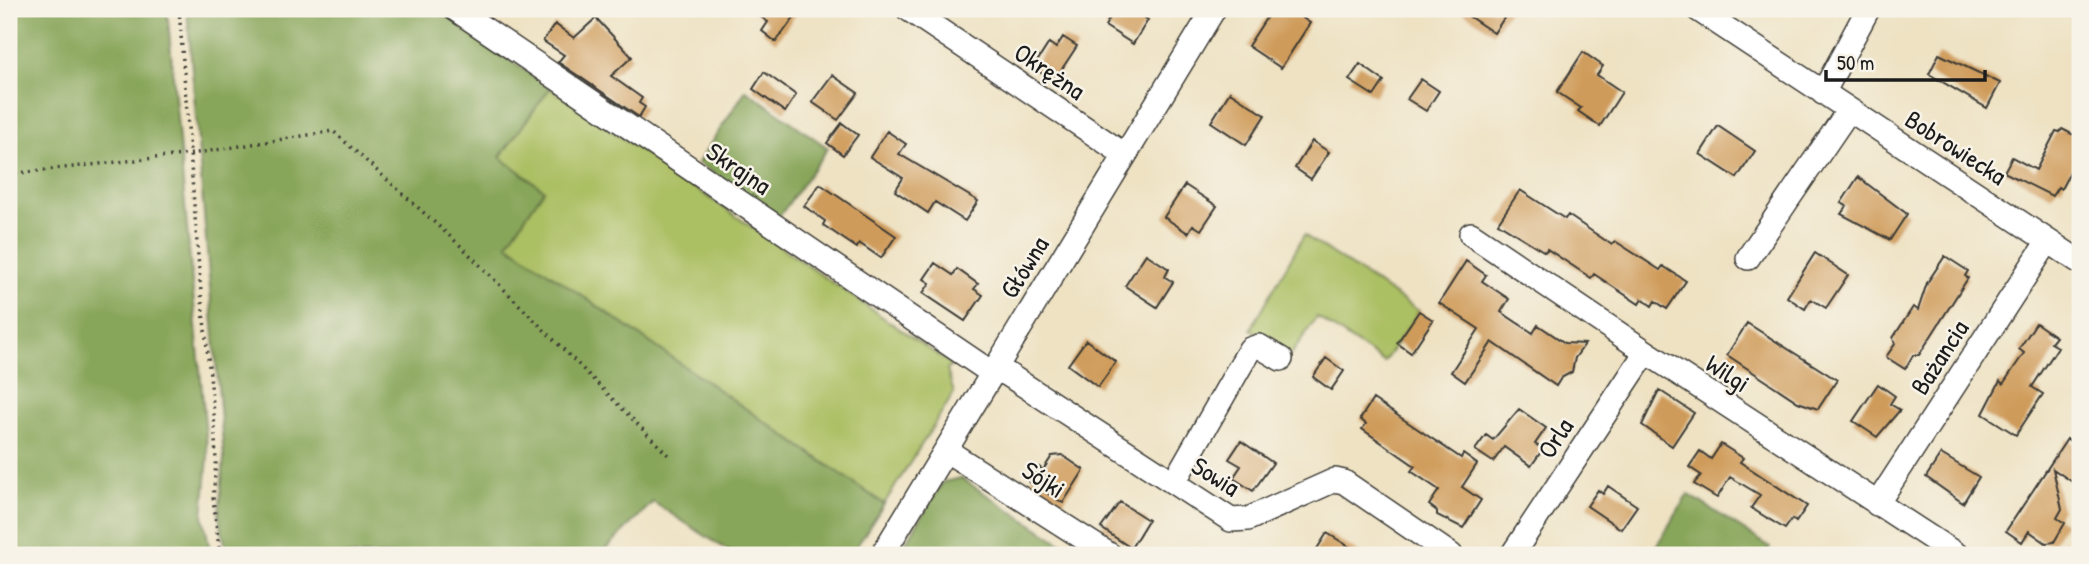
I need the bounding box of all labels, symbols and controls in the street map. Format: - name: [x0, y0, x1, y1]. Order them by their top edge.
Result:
- street label: Okrężna: [1008, 34, 1092, 108]
- scale bar: [1826, 38, 1986, 82]
- text: 50 m: [1837, 48, 1874, 77]
- street label: Bobrowiecka: [1899, 101, 2013, 193]
- street label: Skrajna: [700, 134, 778, 202]
- street label: Główna: [991, 229, 1057, 305]
- street label: Bażancia: [1902, 313, 1976, 401]
- street label: Wilgi: [1699, 346, 1757, 400]
- street label: Orla: [1529, 411, 1581, 465]
- street label: Sowia: [1185, 448, 1247, 504]
- street label: Sójki: [1016, 452, 1072, 506]

